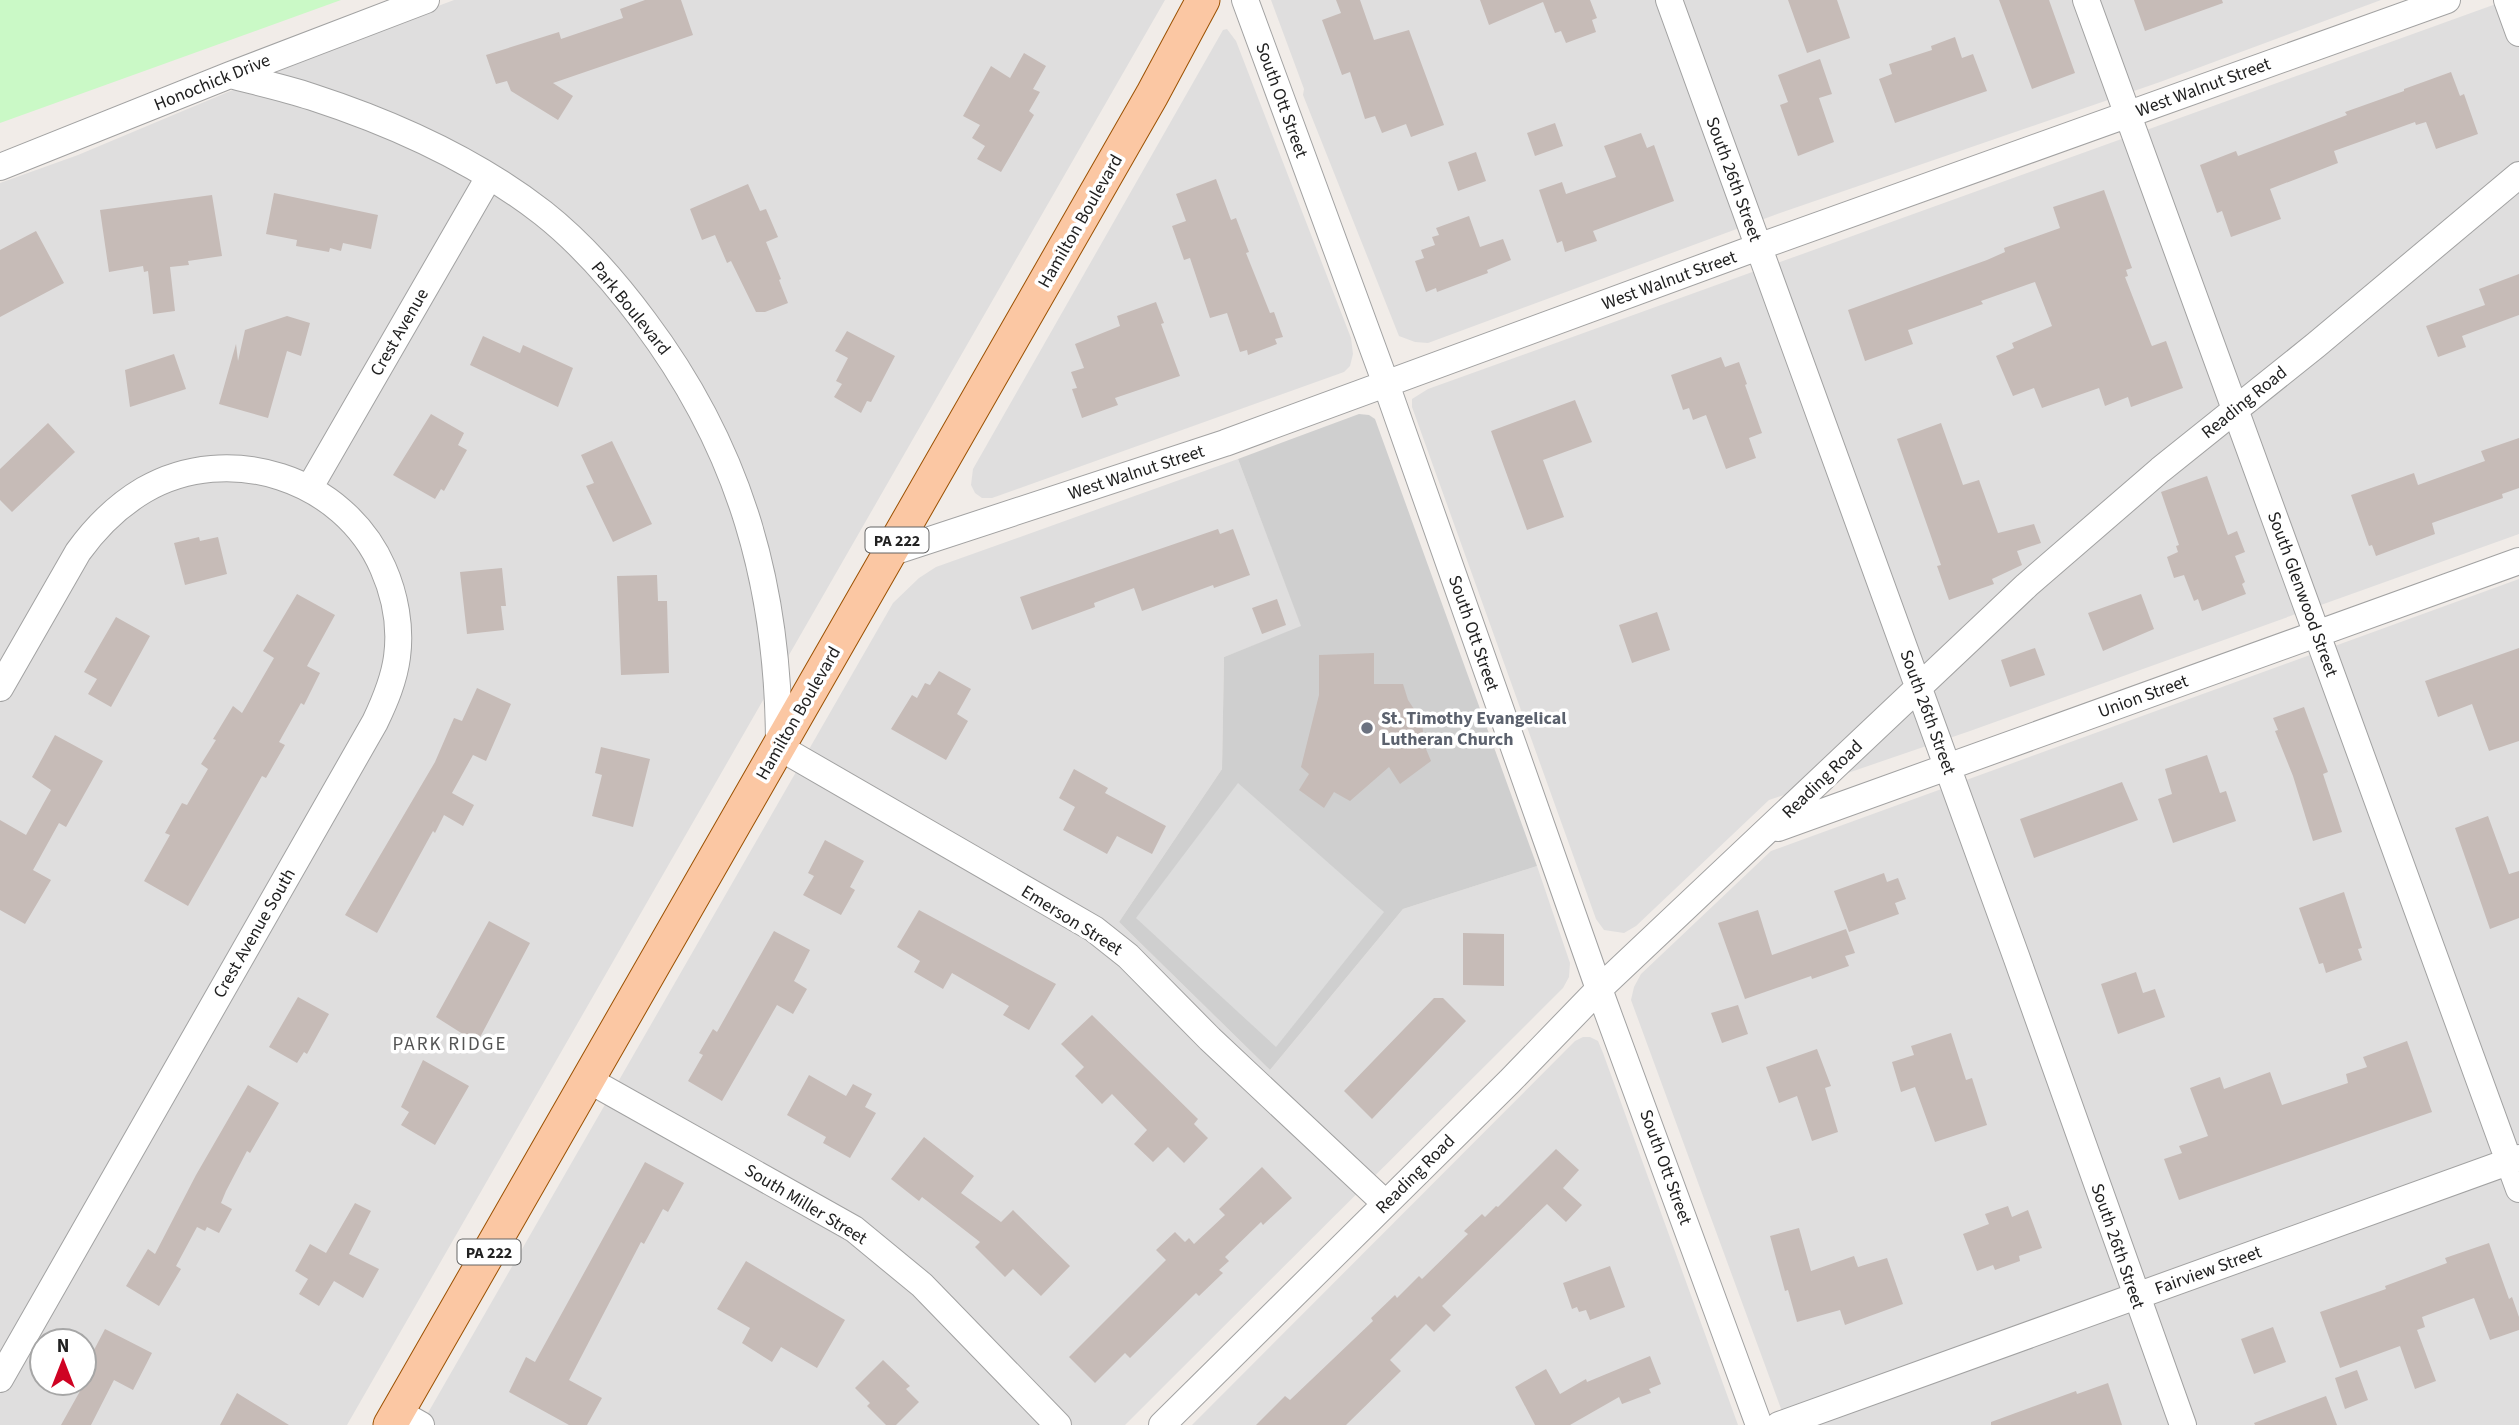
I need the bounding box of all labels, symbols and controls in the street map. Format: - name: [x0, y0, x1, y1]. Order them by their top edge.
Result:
- street label: South Ott Street: [1249, 39, 1314, 161]
- street label: Honochick Drive: [150, 48, 274, 117]
- street label: West Walnut Street: [2132, 51, 2274, 123]
- street label: South 26th Street: [1699, 113, 1768, 245]
- street label: Hamilton Boulevard: [1032, 150, 1129, 293]
- street label: West Walnut Street: [1598, 244, 1740, 316]
- street label: Park Boulevard: [585, 256, 676, 361]
- street label: Crest Avenue: [364, 284, 435, 381]
- street label: Reading Road: [2196, 360, 2292, 445]
- street label: West Walnut Street: [1065, 439, 1207, 506]
- street label: South Glenwood Street: [2261, 508, 2344, 680]
- road number: PA 222: [866, 527, 928, 552]
- street label: South Ott Street: [1442, 572, 1505, 694]
- street label: Hamilton Boulevard: [750, 642, 847, 785]
- street label: South 26th Street: [1893, 646, 1962, 778]
- street label: Union Street: [2095, 669, 2192, 724]
- place label: St. Timothy Evangelical Lutheran Church: [1381, 706, 1566, 752]
- marker: St. Timothy Evangelical Lutheran Church: [1359, 720, 1375, 736]
- street label: Reading Road: [1776, 734, 1868, 824]
- street label: Crest Avenue South: [207, 864, 302, 1003]
- street label: Emerson Street: [1016, 879, 1127, 962]
- district label: PARK RIDGE: [392, 1031, 508, 1058]
- street label: South Ott Street: [1633, 1106, 1698, 1228]
- street label: Reading Road: [1370, 1129, 1461, 1220]
- street label: South Miller Street: [740, 1158, 872, 1251]
- street label: South 26th Street: [2084, 1180, 2151, 1312]
- road number: PA 222: [458, 1240, 520, 1264]
- street label: Fairview Street: [2151, 1240, 2265, 1301]
- north arrow: [28, 1327, 98, 1397]
- text: N: [57, 1333, 69, 1360]

